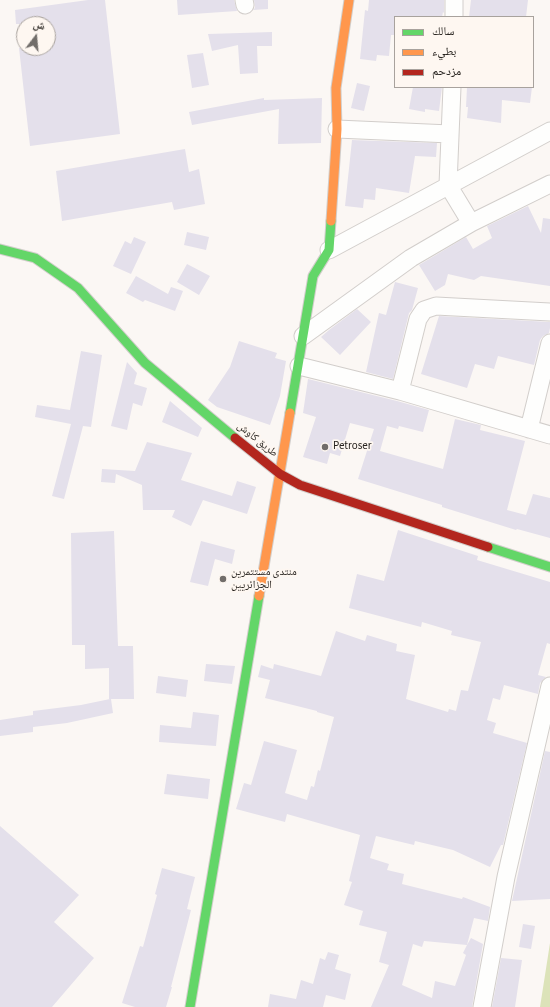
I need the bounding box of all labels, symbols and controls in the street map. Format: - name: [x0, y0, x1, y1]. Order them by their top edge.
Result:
- north arrow: [16, 16, 56, 56]
- text: ش: [31, 16, 47, 34]
- legend: [394, 16, 534, 88]
- text: سالك: [432, 23, 454, 40]
- text: بطيء: [432, 43, 456, 60]
- text: مزدحم: [432, 63, 461, 80]
- street label: طريق كاوش: [234, 420, 280, 460]
- place label: Petroser: [333, 440, 372, 454]
- marker: Petroser: [320, 442, 330, 452]
- place label: منتدى مستتمرين الجزائريين: [231, 566, 297, 592]
- marker: منتدى مستتمرين الجزائريين: [218, 574, 228, 584]

